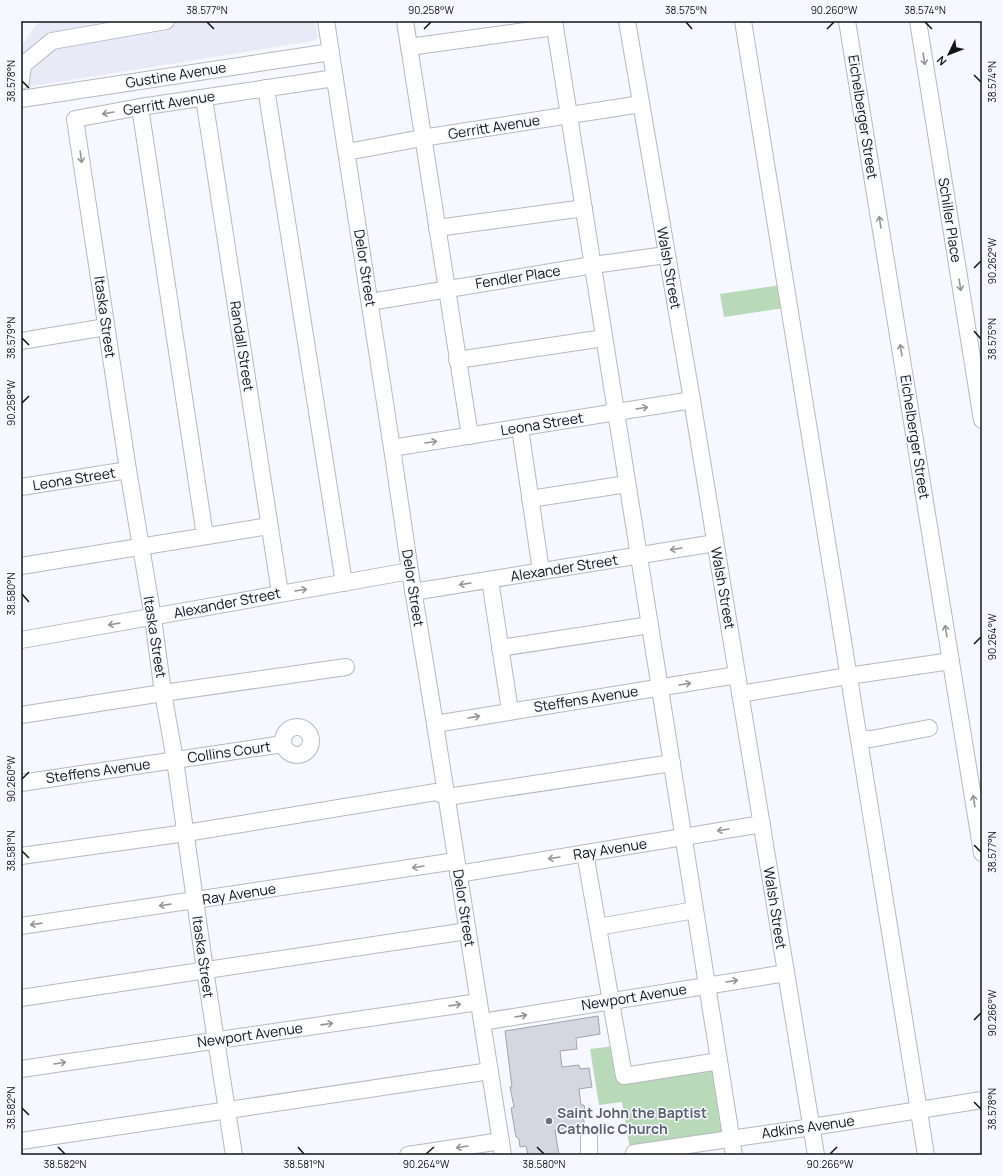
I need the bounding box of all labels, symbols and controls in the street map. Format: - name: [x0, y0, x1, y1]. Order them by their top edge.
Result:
- text: 38.577°N: [186, 3, 228, 17]
- text: 90.258°W: [408, 3, 455, 17]
- text: 38.575°N: [665, 3, 707, 17]
- text: 90.260°W: [811, 3, 858, 17]
- text: 38.574°N: [904, 3, 946, 17]
- north arrow: [929, 34, 969, 74]
- street label: Eichelberger Street: [844, 53, 883, 181]
- one-way arrow: [920, 53, 928, 66]
- text: N: [933, 53, 950, 69]
- street label: Gustine Avenue: [124, 57, 228, 92]
- text: 38.578°N: [4, 60, 18, 102]
- text: 38.574°N: [985, 61, 999, 103]
- street label: Gerritt Avenue: [122, 86, 216, 119]
- one-way arrow: [102, 109, 115, 117]
- street label: Gerritt Avenue: [447, 110, 541, 143]
- one-way arrow: [77, 151, 85, 164]
- street label: Schiller Place: [934, 176, 967, 264]
- one-way arrow: [876, 216, 884, 229]
- street label: Walsh Street: [653, 225, 686, 311]
- street label: Delor Street: [350, 228, 381, 308]
- text: 90.262°W: [985, 237, 999, 284]
- street label: Fendler Place: [474, 260, 562, 293]
- street label: Itaska Street: [90, 275, 121, 360]
- one-way arrow: [956, 278, 964, 291]
- street label: Randall Street: [226, 299, 259, 393]
- text: 38.579°N: [4, 317, 18, 359]
- text: 38.575°N: [985, 318, 999, 360]
- one-way arrow: [897, 344, 905, 357]
- street label: Eichelberger Street: [896, 373, 935, 501]
- text: 90.258°W: [4, 379, 18, 426]
- one-way arrow: [635, 404, 648, 412]
- street label: Leona Street: [499, 408, 585, 439]
- one-way arrow: [424, 438, 437, 446]
- street label: Leona Street: [31, 463, 117, 494]
- one-way arrow: [670, 545, 683, 553]
- street label: Walsh Street: [707, 545, 740, 631]
- street label: Delor Street: [398, 548, 429, 628]
- street label: Alexander Street: [509, 550, 619, 585]
- text: 38.580°N: [4, 572, 18, 615]
- one-way arrow: [459, 580, 472, 588]
- street label: Alexander Street: [172, 583, 282, 622]
- one-way arrow: [294, 586, 307, 594]
- street label: Itaska Street: [140, 595, 171, 680]
- text: 90.264°W: [985, 613, 999, 660]
- one-way arrow: [108, 620, 121, 628]
- one-way arrow: [942, 625, 950, 638]
- one-way arrow: [678, 679, 691, 687]
- street label: Steffens Avenue: [532, 681, 640, 716]
- one-way arrow: [467, 713, 480, 721]
- street label: Collins Court: [186, 736, 272, 767]
- street label: Steffens Avenue: [44, 754, 151, 787]
- text: 90.260°W: [4, 755, 18, 802]
- one-way arrow: [969, 794, 977, 807]
- one-way arrow: [717, 827, 730, 835]
- text: 38.581°N: [4, 831, 18, 871]
- text: 38.577°N: [985, 831, 999, 873]
- street label: Ray Avenue: [572, 833, 648, 864]
- one-way arrow: [548, 854, 561, 862]
- one-way arrow: [412, 863, 425, 871]
- street label: Walsh Street: [760, 865, 791, 951]
- street label: Delor Street: [449, 868, 480, 948]
- street label: Ray Avenue: [201, 878, 277, 909]
- one-way arrow: [159, 901, 172, 909]
- street label: Itaska Street: [188, 915, 219, 1000]
- one-way arrow: [30, 920, 43, 928]
- one-way arrow: [725, 977, 738, 985]
- street label: Newport Avenue: [580, 979, 688, 1014]
- text: 90.266°W: [985, 989, 999, 1036]
- one-way arrow: [448, 1001, 461, 1009]
- one-way arrow: [514, 1012, 527, 1020]
- street label: Newport Avenue: [196, 1018, 304, 1051]
- one-way arrow: [320, 1020, 333, 1028]
- one-way arrow: [53, 1059, 66, 1067]
- text: 38.582°N: [4, 1087, 18, 1129]
- text: 38.578°N: [985, 1088, 999, 1130]
- place label: Saint John the Baptist Catholic Church: [557, 1103, 707, 1138]
- street label: Adkins Avenue: [760, 1111, 856, 1142]
- marker: Saint John the Baptist Catholic Church: [544, 1116, 554, 1126]
- one-way arrow: [456, 1143, 469, 1151]
- text: 38.582°N: [44, 1157, 86, 1171]
- text: 38.581°N: [284, 1157, 324, 1171]
- text: 90.264°W: [403, 1157, 450, 1171]
- text: 38.580°N: [523, 1157, 566, 1171]
- text: 90.266°W: [807, 1157, 854, 1171]

